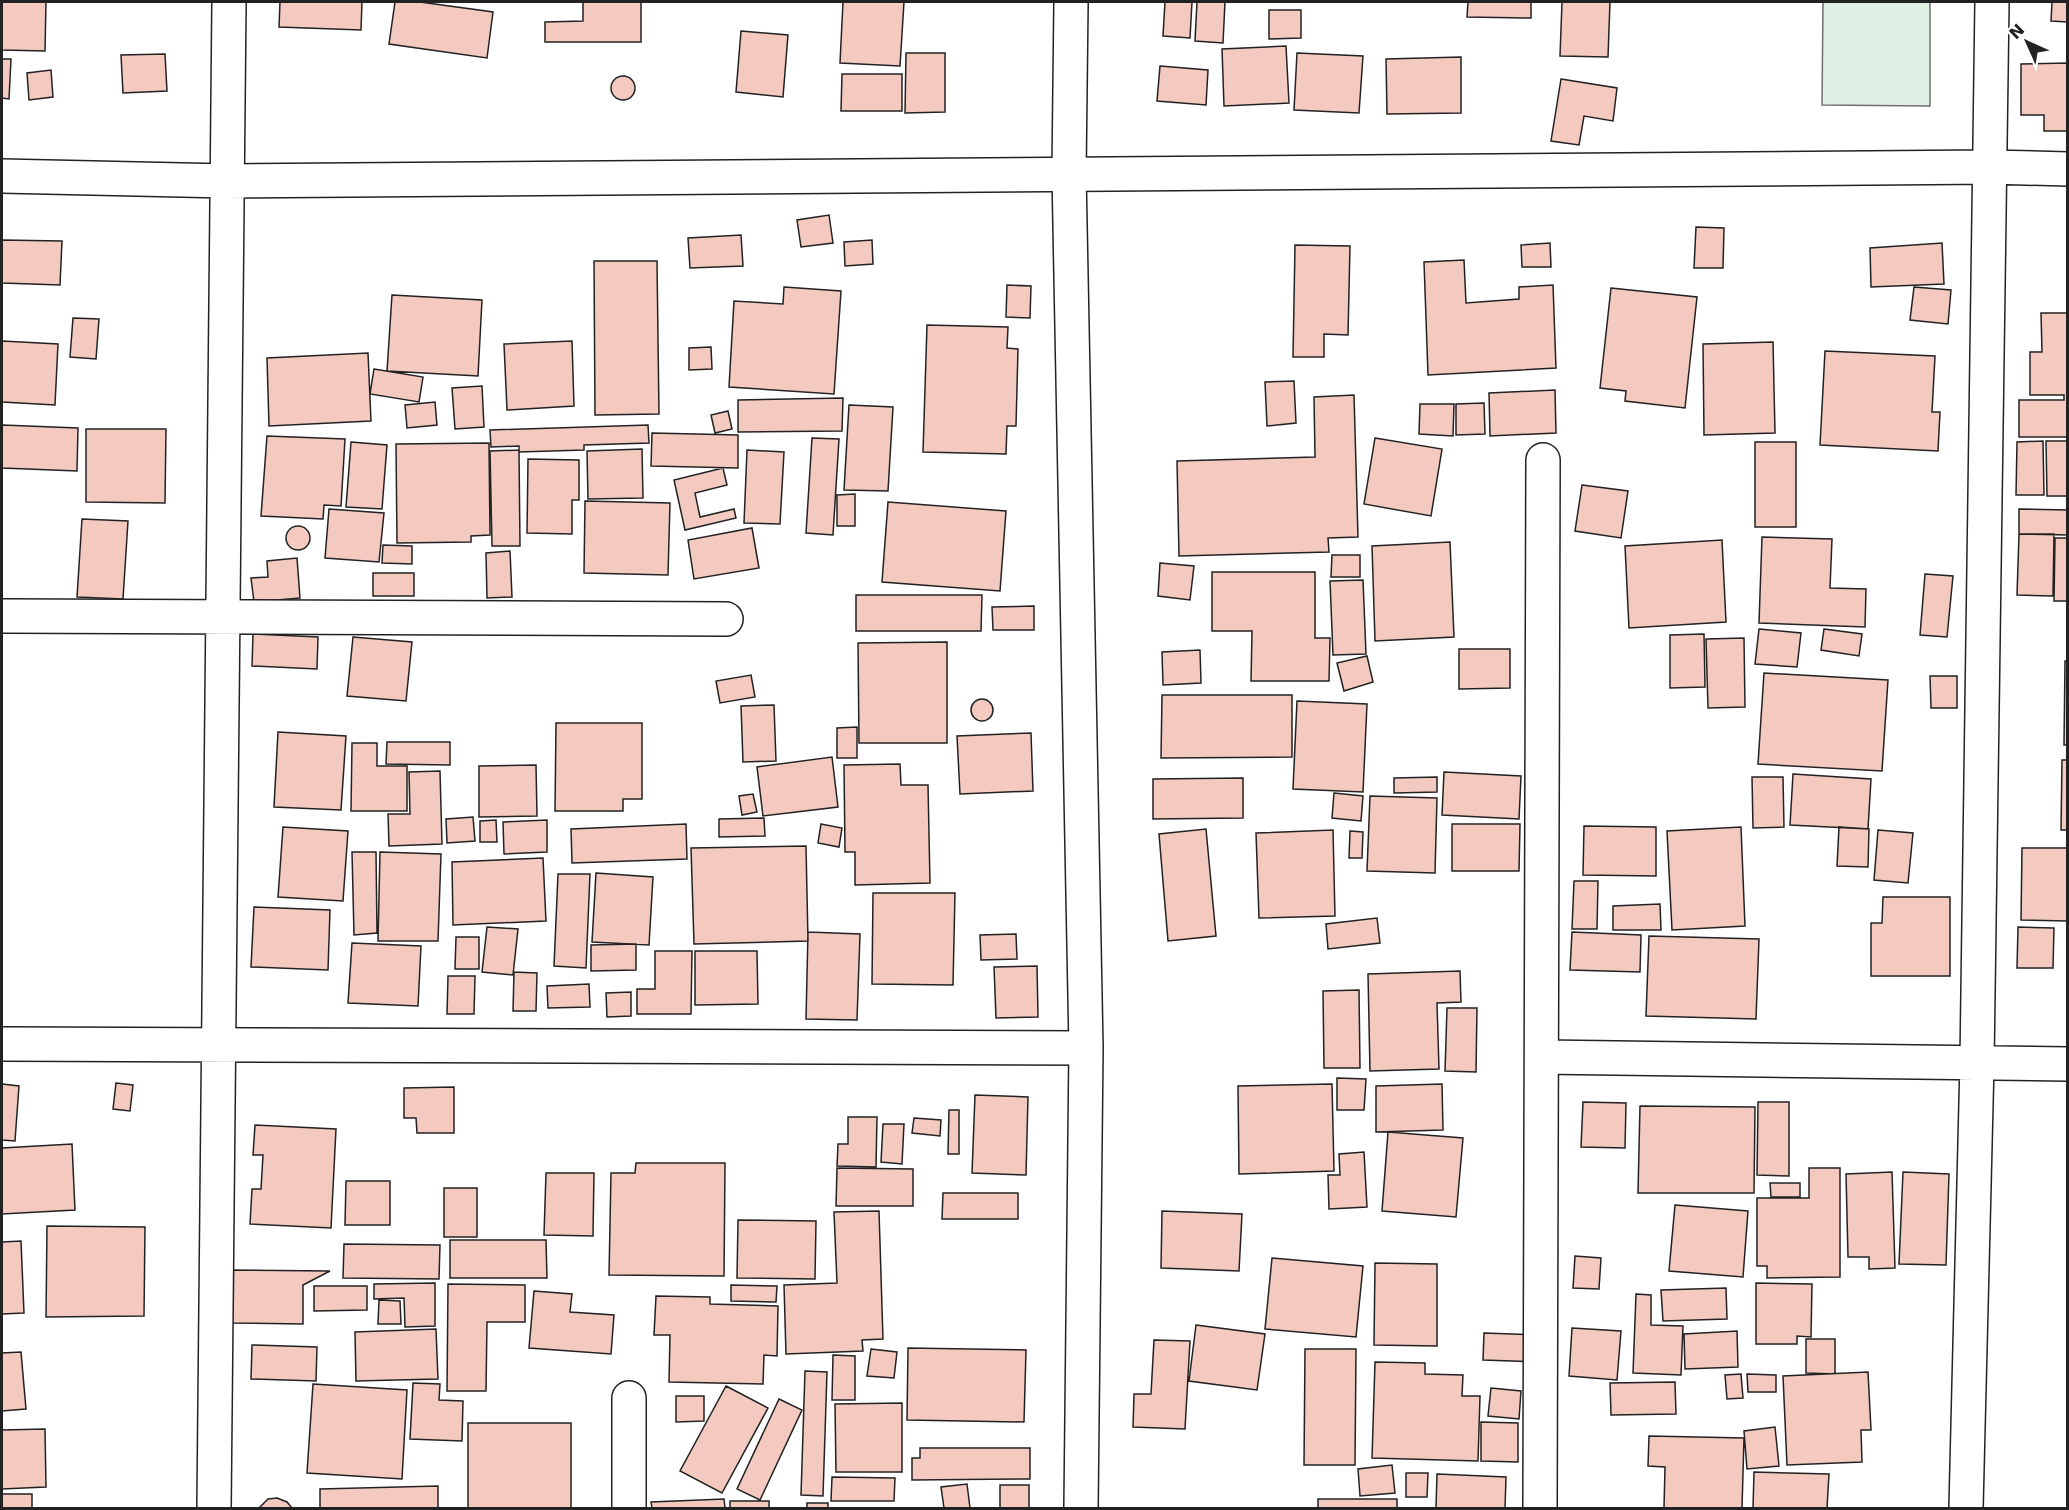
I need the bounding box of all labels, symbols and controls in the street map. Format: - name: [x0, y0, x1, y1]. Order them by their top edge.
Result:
- north arrow: [1997, 12, 2057, 72]
- text: N: [2005, 20, 2028, 43]

